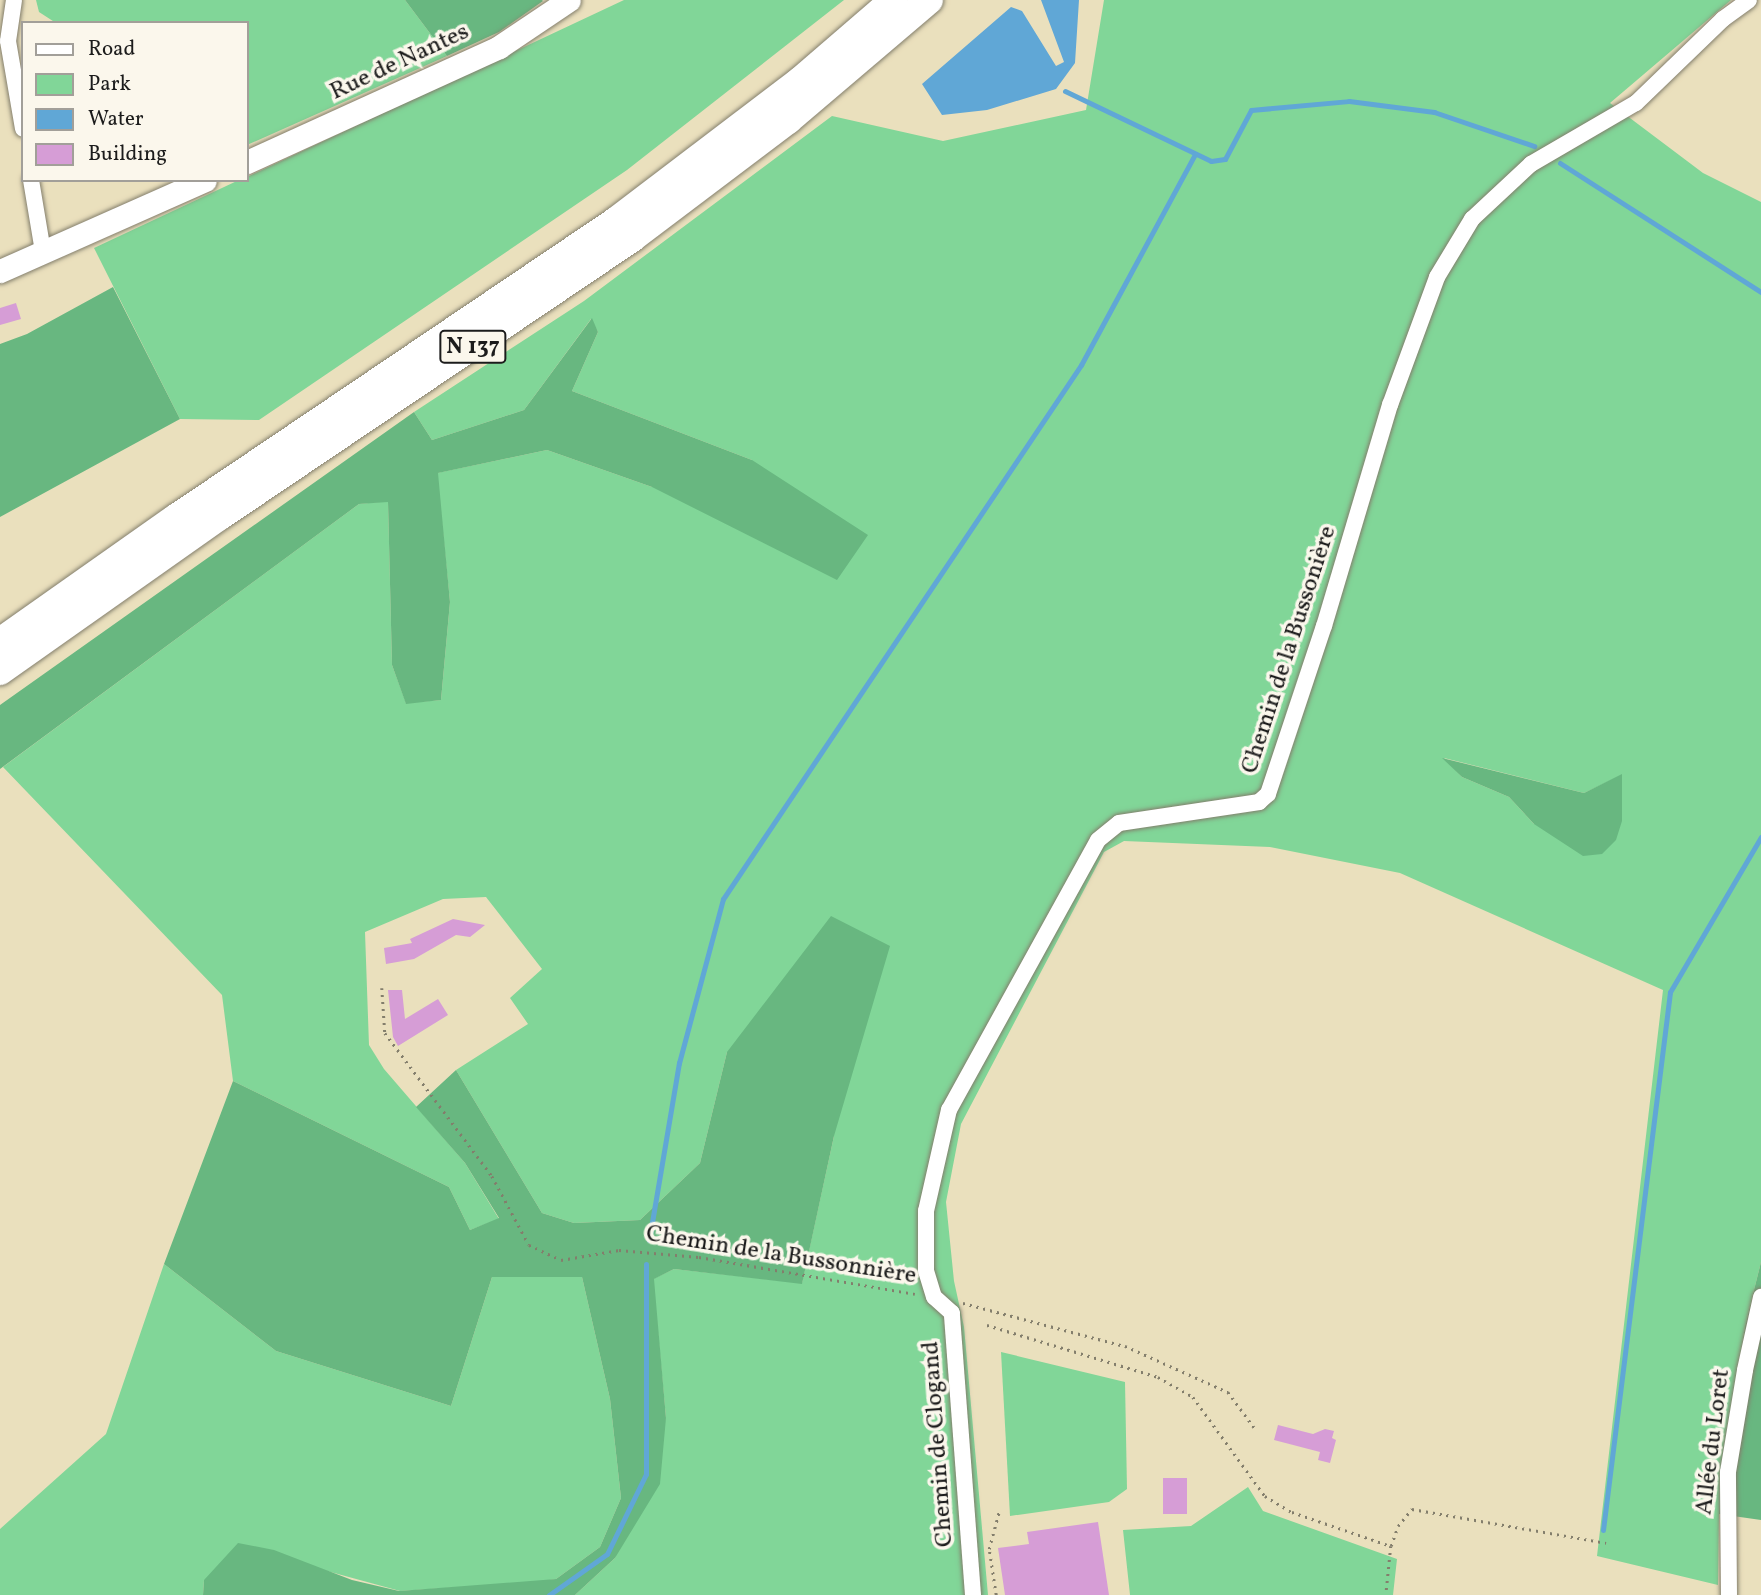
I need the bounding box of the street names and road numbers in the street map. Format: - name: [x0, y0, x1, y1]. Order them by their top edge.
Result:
- street label: Rue de Nantes: [326, 18, 474, 108]
- road number: N 137: [438, 328, 508, 366]
- street label: Chemin de la Bussonière: [1236, 523, 1344, 777]
- street label: Chemin de la Bussonnière: [644, 1220, 918, 1292]
- street label: Chemin de Clogand: [917, 1340, 961, 1548]
- street label: Allée du Loret: [1691, 1367, 1737, 1517]

